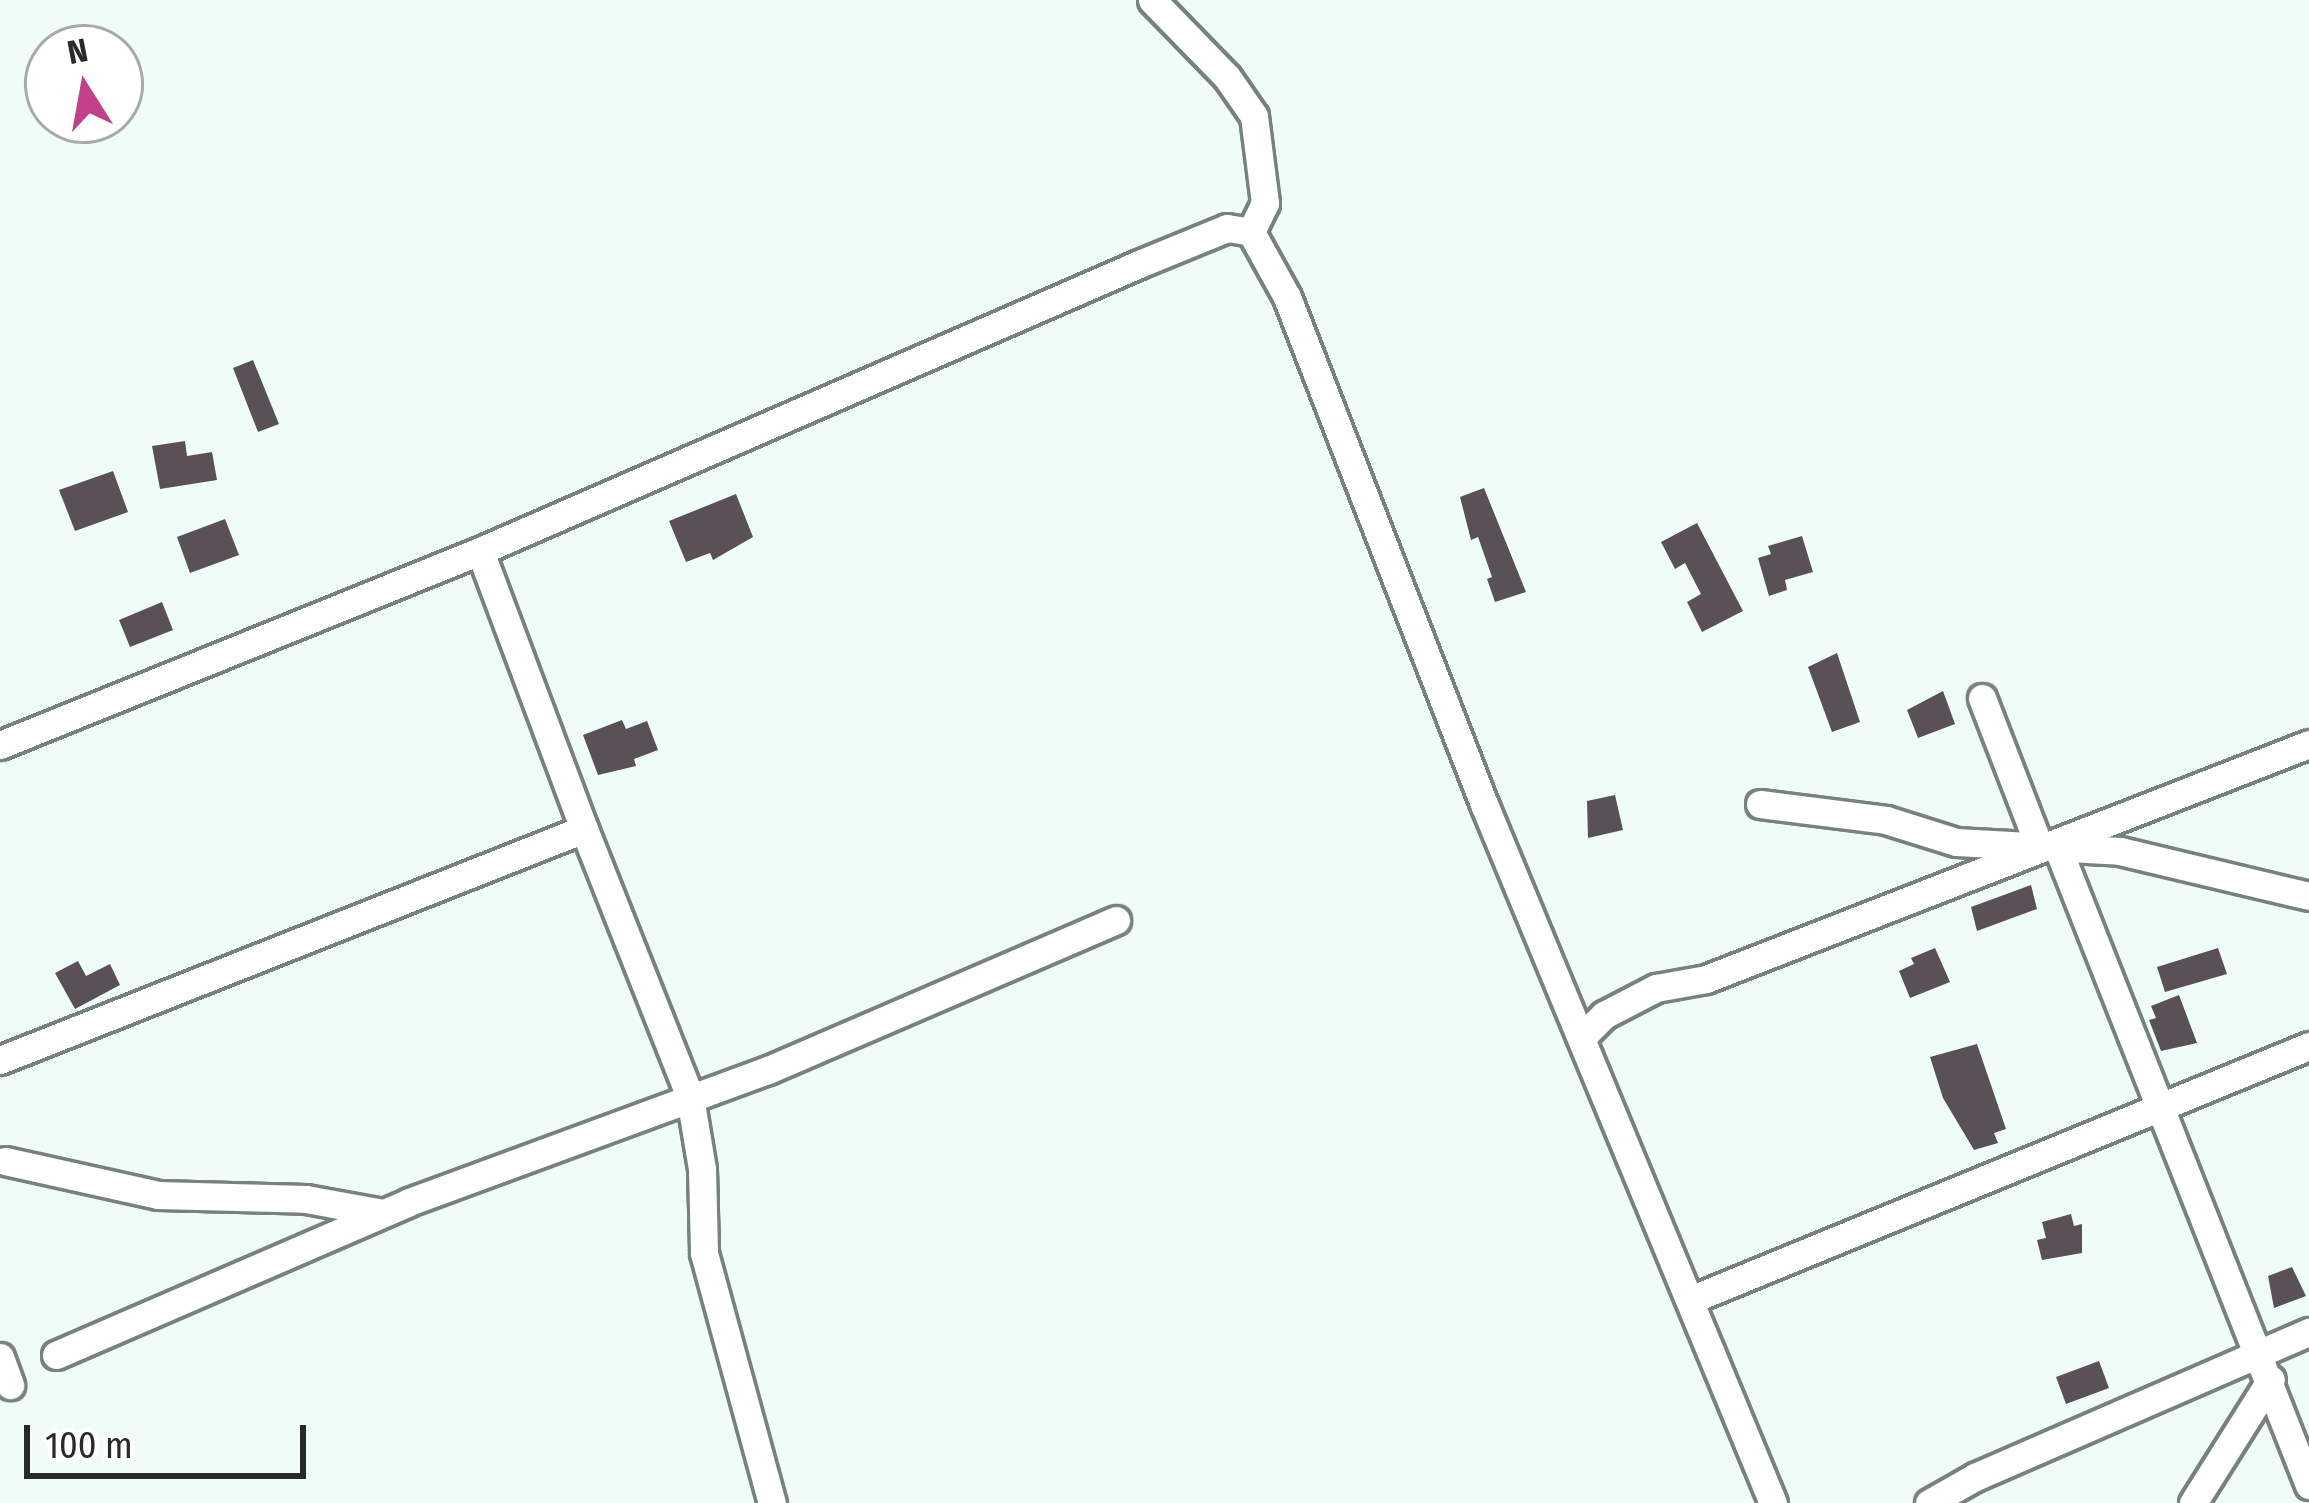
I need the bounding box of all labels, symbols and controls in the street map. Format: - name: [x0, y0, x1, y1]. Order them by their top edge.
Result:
- north arrow: [24, 24, 144, 144]
- text: N: [64, 30, 91, 73]
- scale bar: [30, 1401, 312, 1475]
- text: 100 m: [45, 1424, 133, 1468]

